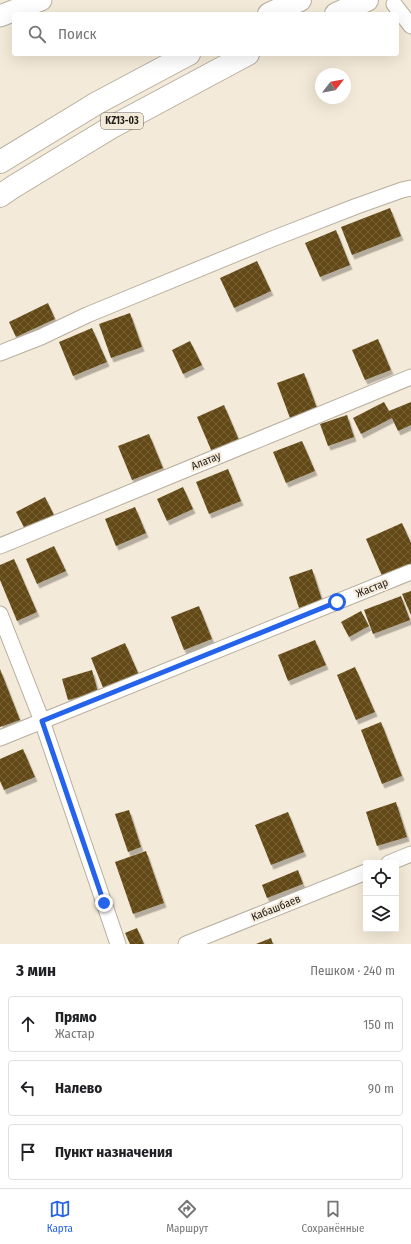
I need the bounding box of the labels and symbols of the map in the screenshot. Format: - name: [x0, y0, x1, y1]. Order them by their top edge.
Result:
- north arrow: [315, 68, 351, 104]
- road number: KZ13-03: [101, 113, 143, 129]
- street label: Алатау: [189, 449, 223, 473]
- street label: Жастар: [354, 576, 390, 600]
- route start: [328, 593, 346, 611]
- street label: Кабашбаев: [249, 892, 303, 924]
- route end: [95, 894, 113, 912]

